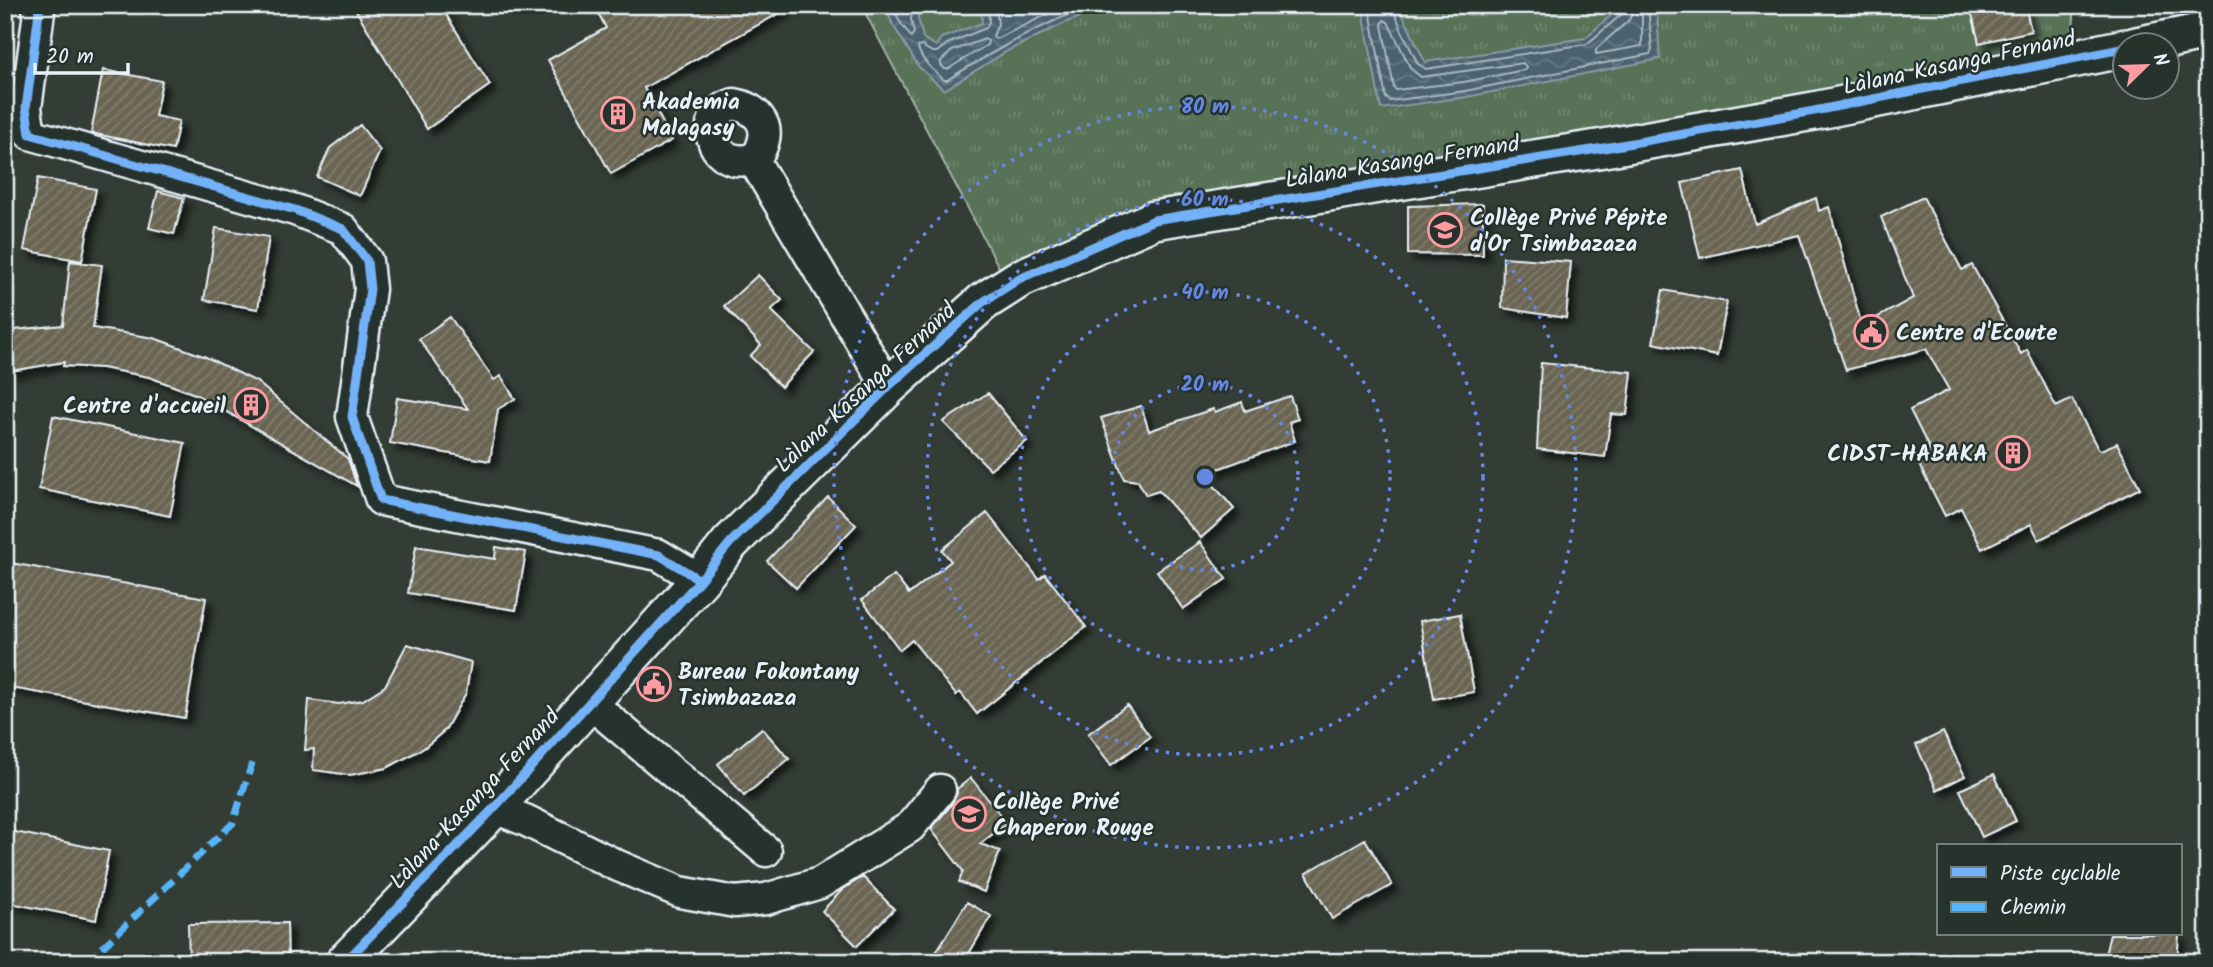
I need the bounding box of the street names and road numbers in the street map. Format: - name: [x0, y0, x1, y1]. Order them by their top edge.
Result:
- street label: Làlana Kasanga Fernand: [1840, 22, 2080, 106]
- street label: Làlana Kasanga Fernand: [1282, 127, 1523, 199]
- street label: Làlana Kasanga Fernand: [767, 294, 966, 482]
- street label: Làlana Kasanga Fernand: [381, 700, 570, 898]

